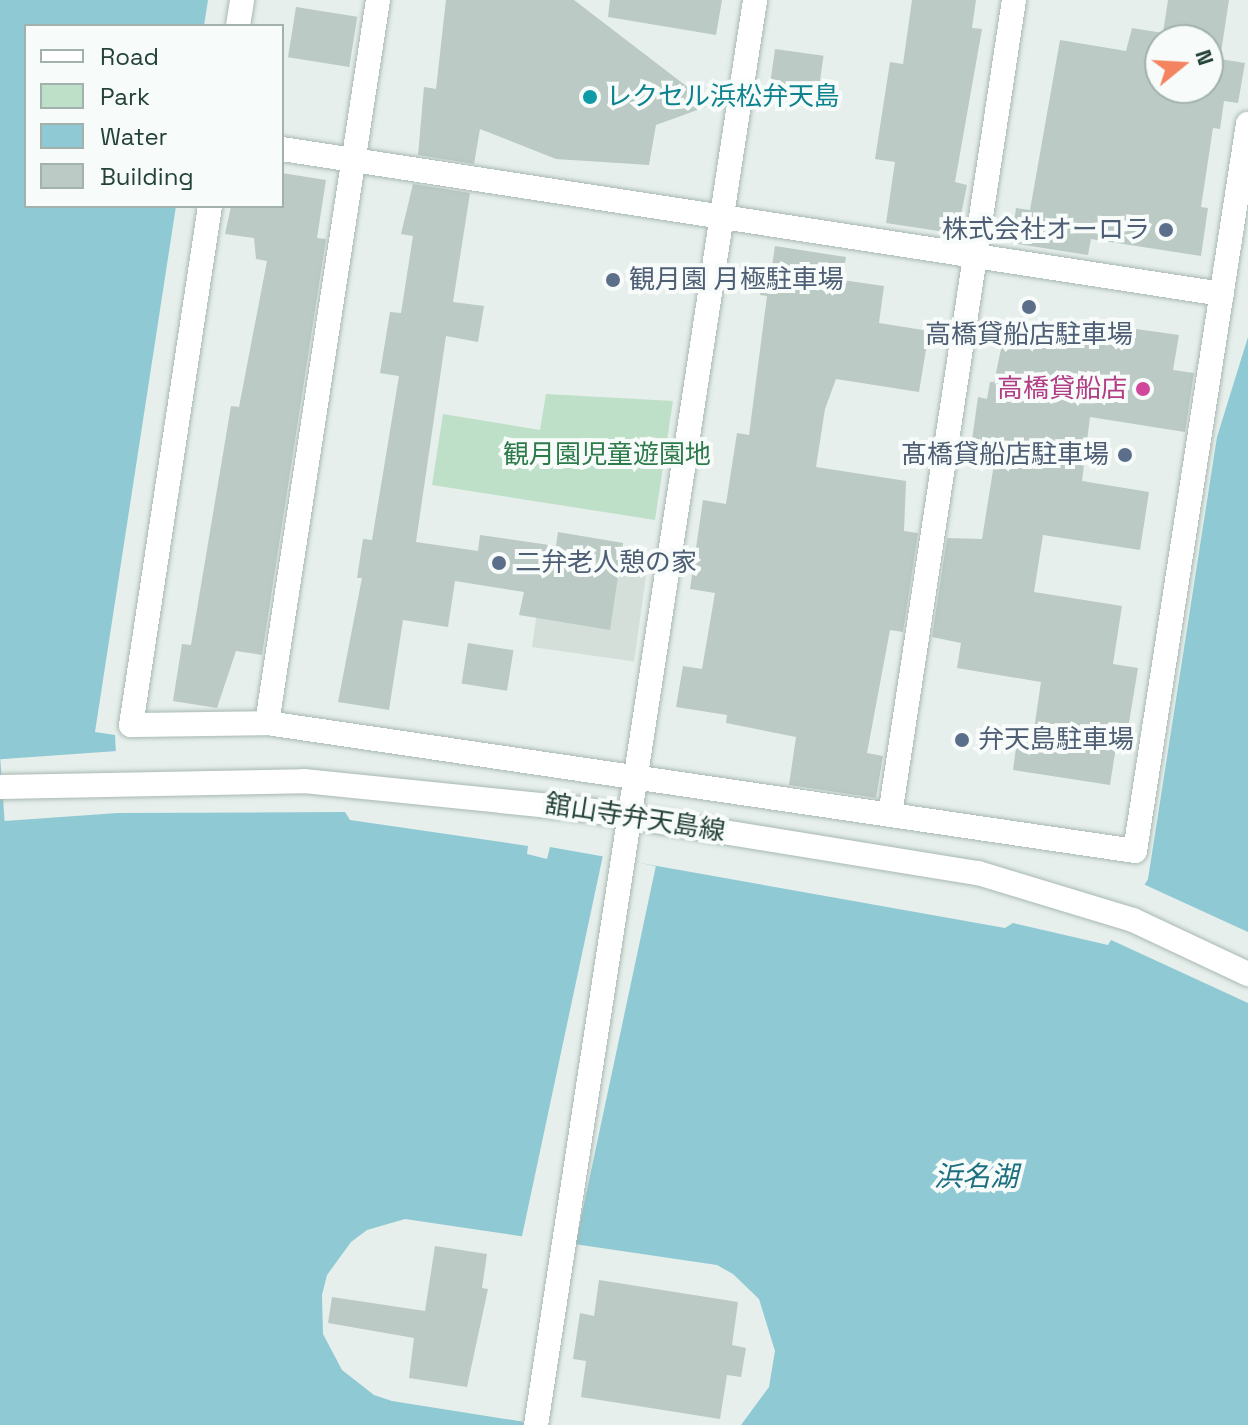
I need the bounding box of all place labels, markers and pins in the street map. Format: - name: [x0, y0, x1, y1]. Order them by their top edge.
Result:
- place label: レクセル浜松弁天島: [606, 81, 840, 113]
- marker: レクセル浜松弁天島: [581, 88, 599, 106]
- place label: 株式会社オーロラ: [942, 214, 1150, 246]
- marker: 株式会社オーロラ: [1157, 221, 1175, 239]
- place label: 観月園 月極駐車場: [629, 264, 844, 296]
- marker: 観月園 月極駐車場: [604, 271, 622, 289]
- marker: 高橋貸船店駐車場: [1020, 298, 1038, 316]
- place label: 高橋貸船店駐車場: [925, 319, 1133, 351]
- place label: 高橋貸船店: [997, 373, 1127, 405]
- marker: 高橋貸船店: [1134, 380, 1152, 398]
- place label: 髙橋貸船店駐車場: [901, 439, 1109, 471]
- marker: 髙橋貸船店駐車場: [1116, 446, 1134, 464]
- place label: 二弁老人憩の家: [515, 547, 697, 579]
- marker: 二弁老人憩の家: [490, 554, 508, 572]
- place label: 弁天島駐車場: [978, 724, 1134, 756]
- marker: 弁天島駐車場: [953, 731, 971, 749]

